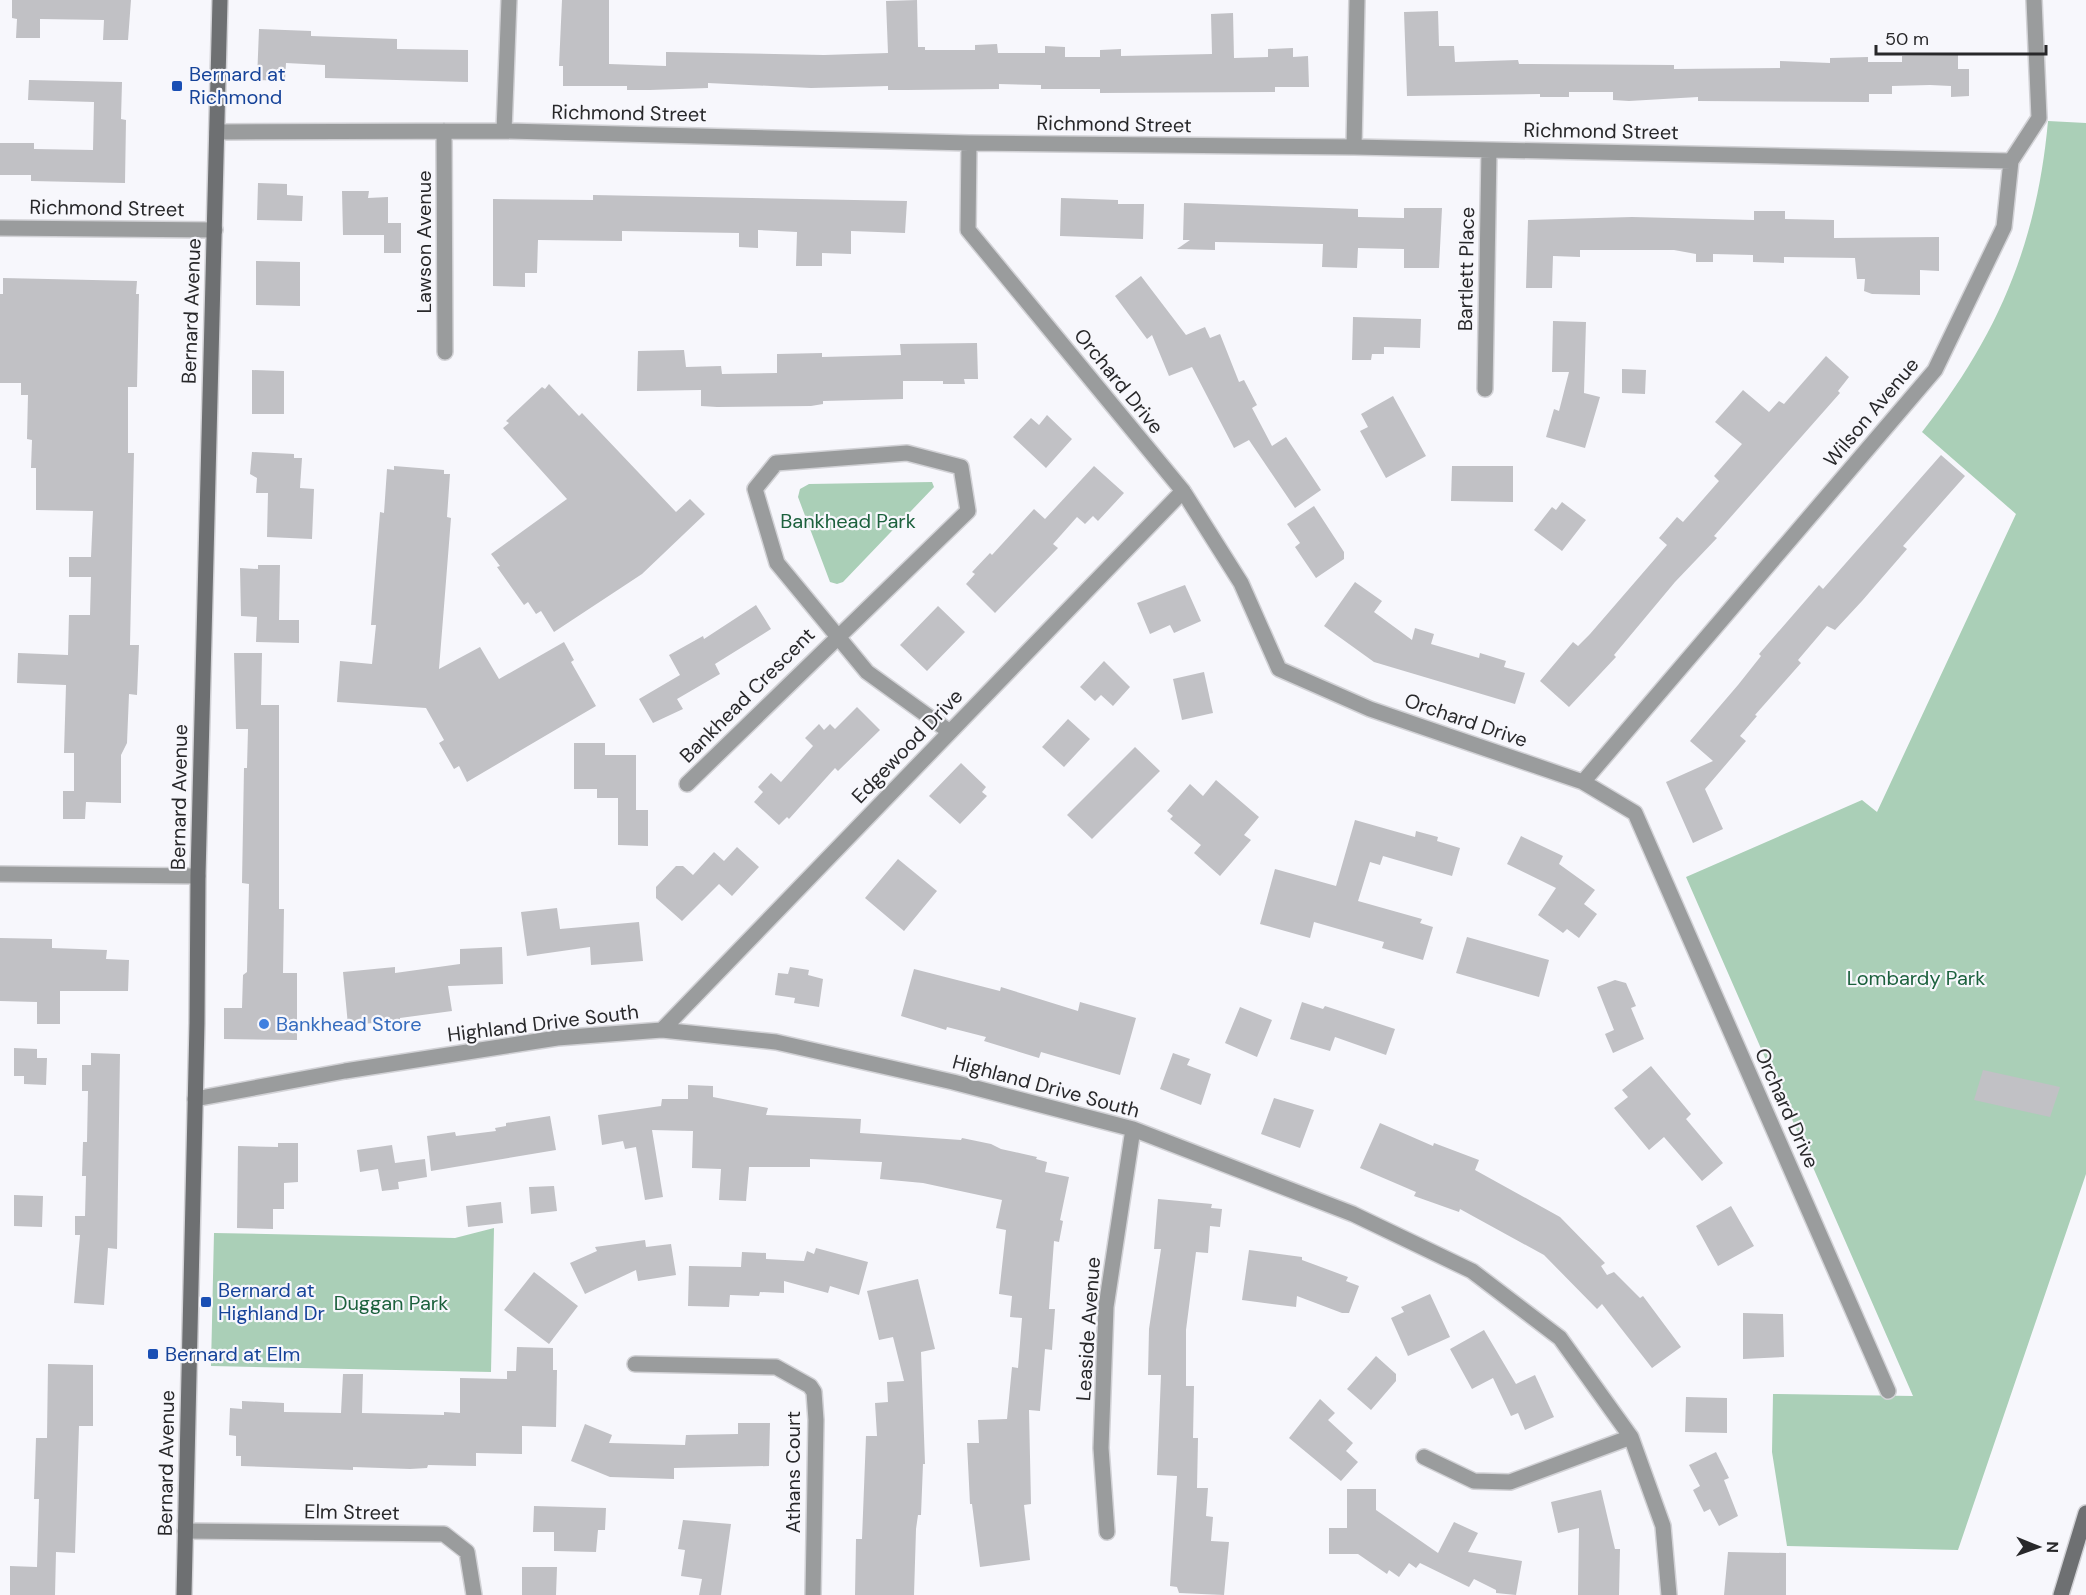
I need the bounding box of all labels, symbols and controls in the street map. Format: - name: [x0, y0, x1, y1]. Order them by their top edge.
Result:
- scale bar: [1876, 18, 2046, 56]
- text: 50 m: [1885, 27, 1929, 51]
- place label: Bernard at Richmond: [189, 61, 286, 110]
- marker: Bernard at Richmond: [170, 79, 184, 93]
- street label: Richmond Street: [551, 99, 707, 127]
- street label: Richmond Street: [1036, 110, 1192, 138]
- street label: Richmond Street: [1523, 117, 1679, 145]
- street label: Lawson Avenue: [411, 170, 437, 314]
- street label: Richmond Street: [29, 194, 185, 222]
- street label: Bartlett Place: [1452, 207, 1480, 331]
- street label: Bernard Avenue: [175, 238, 207, 384]
- street label: Orchard Drive: [1068, 323, 1170, 439]
- street label: Wilson Avenue: [1818, 352, 1924, 472]
- park label: Bankhead Park: [780, 508, 916, 534]
- street label: Bankhead Crescent: [674, 622, 820, 768]
- street label: Edgewood Drive: [846, 683, 968, 809]
- street label: Orchard Drive: [1401, 687, 1531, 753]
- street label: Bernard Avenue: [165, 724, 193, 870]
- park label: Lombardy Park: [1847, 965, 1985, 991]
- street label: Highland Drive South: [446, 998, 640, 1048]
- place label: Bankhead Store: [276, 1011, 422, 1037]
- marker: Bankhead Store: [257, 1017, 271, 1031]
- street label: Orchard Drive: [1749, 1044, 1825, 1172]
- street label: Highland Drive South: [950, 1049, 1142, 1123]
- street label: Leaside Avenue: [1070, 1256, 1106, 1402]
- place label: Bernard at Highland Dr: [218, 1277, 325, 1326]
- park label: Duggan Park: [334, 1290, 448, 1316]
- marker: Bernard at Highland Dr: [199, 1295, 213, 1309]
- place label: Bernard at Elm: [165, 1341, 300, 1367]
- marker: Bernard at Elm: [146, 1347, 160, 1361]
- street label: Bernard Avenue: [152, 1390, 180, 1536]
- street label: Athans Court: [780, 1411, 806, 1533]
- street label: Elm Street: [304, 1498, 400, 1526]
- north arrow: [2008, 1517, 2068, 1577]
- text: N: [2042, 1541, 2063, 1553]

